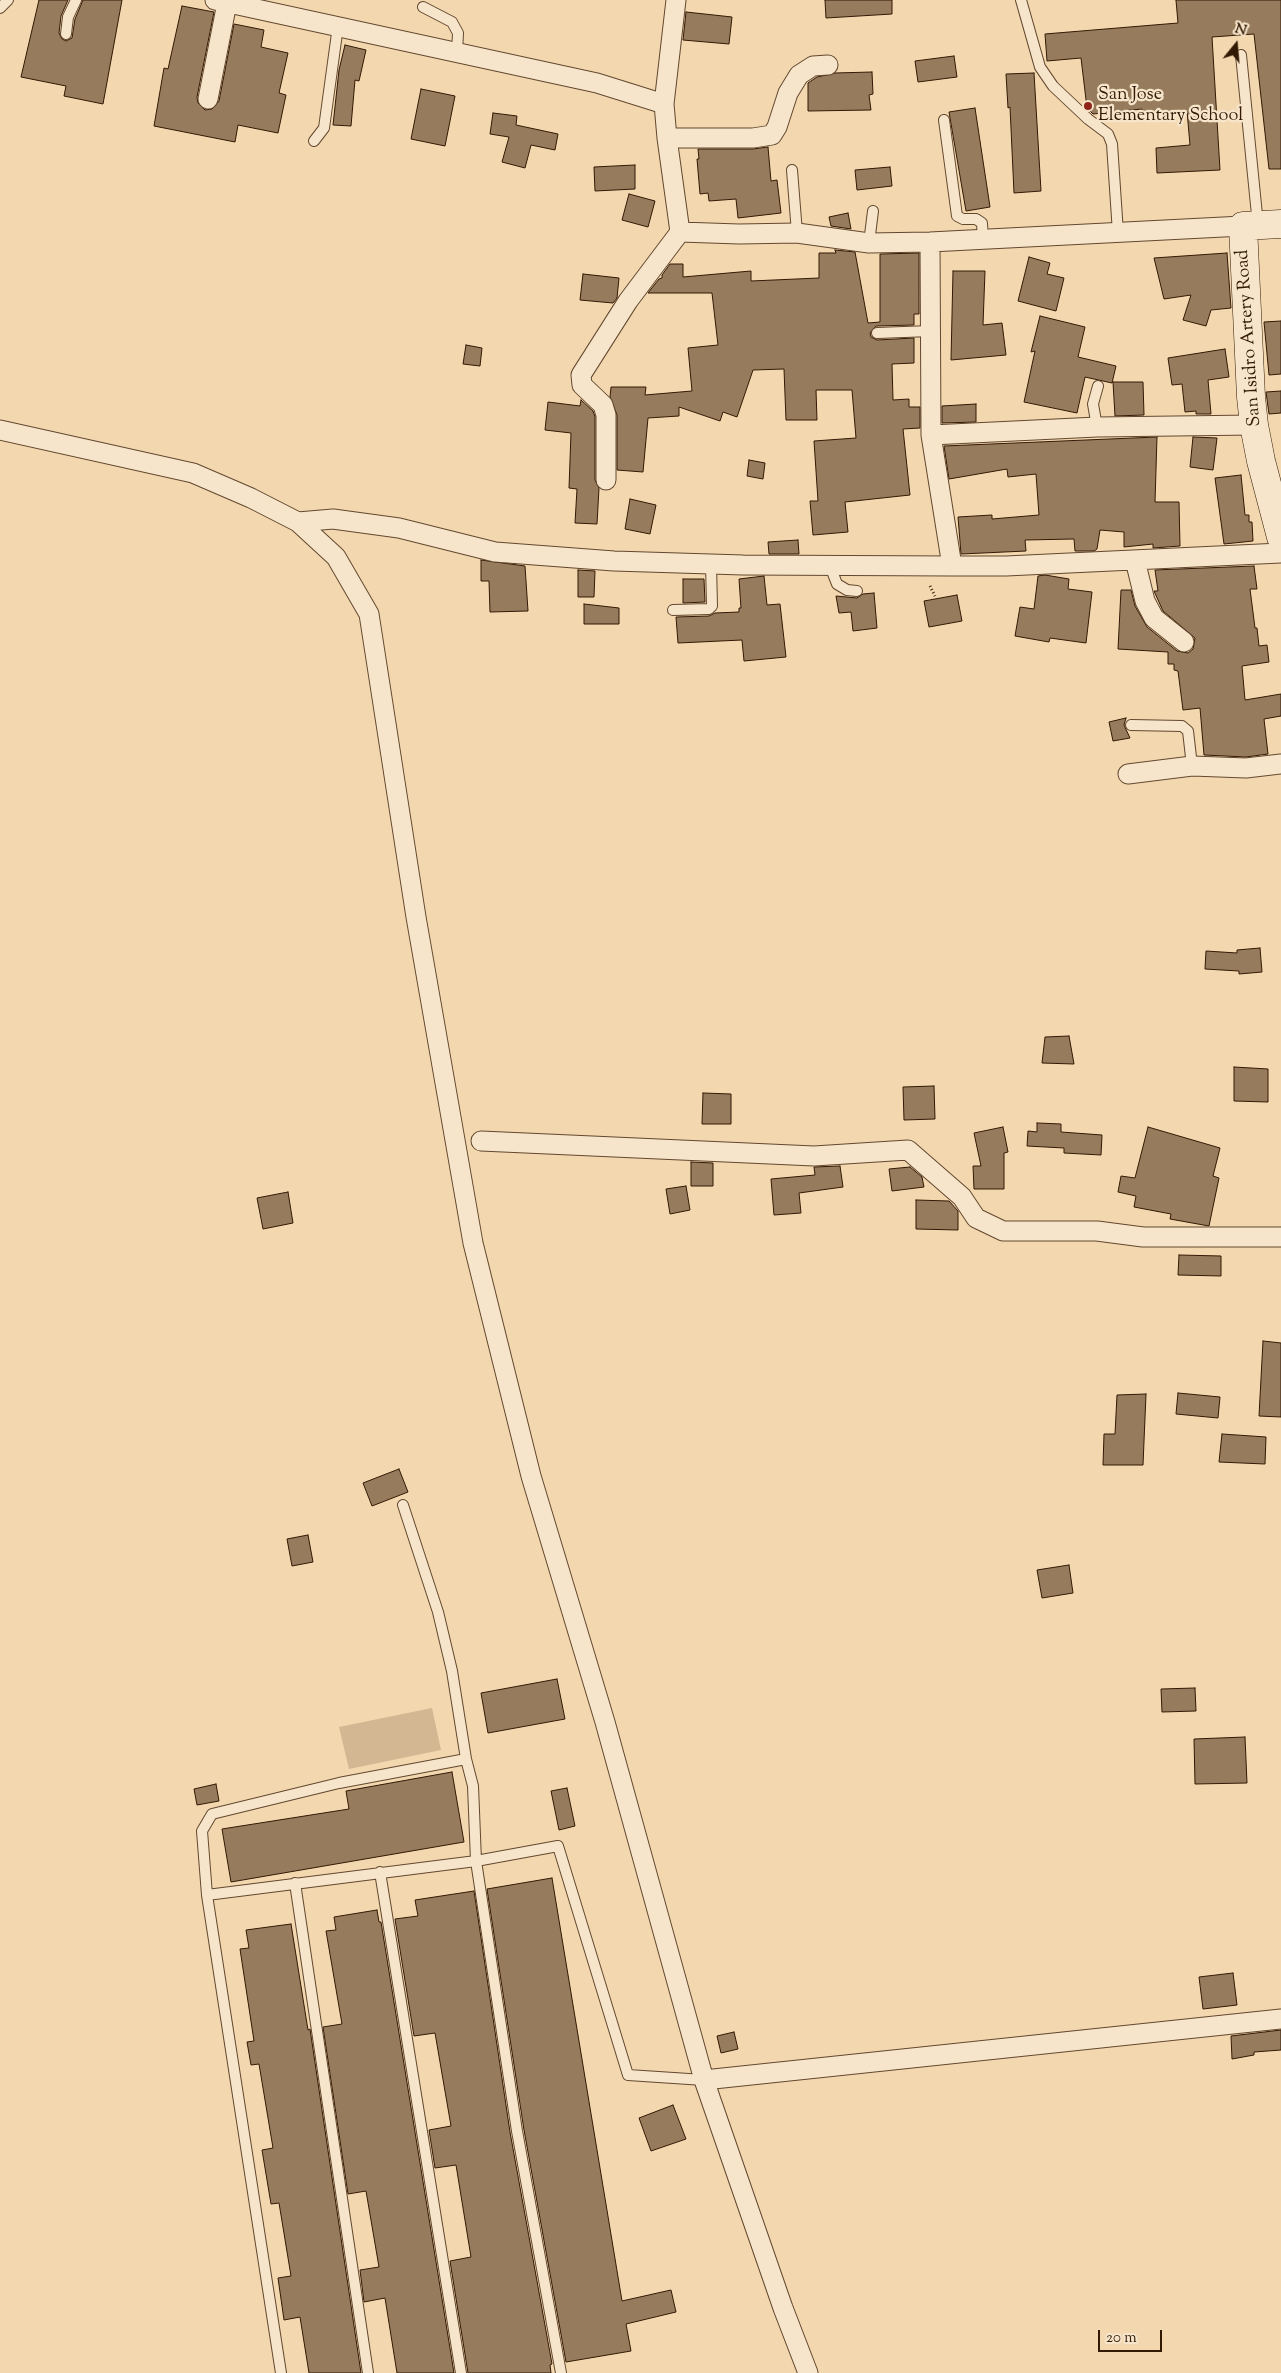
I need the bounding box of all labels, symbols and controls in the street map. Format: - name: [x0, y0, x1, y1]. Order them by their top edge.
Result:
- text: N: [1232, 19, 1249, 42]
- north arrow: [1211, 20, 1261, 70]
- place label: San Jose Elementary School: [1098, 85, 1243, 128]
- marker: San Jose Elementary School: [1082, 100, 1094, 112]
- street label: San Isidro Artery Road: [1233, 249, 1267, 427]
- scale bar: [1101, 2320, 1165, 2352]
- text: 20 m: [1106, 2328, 1137, 2349]

